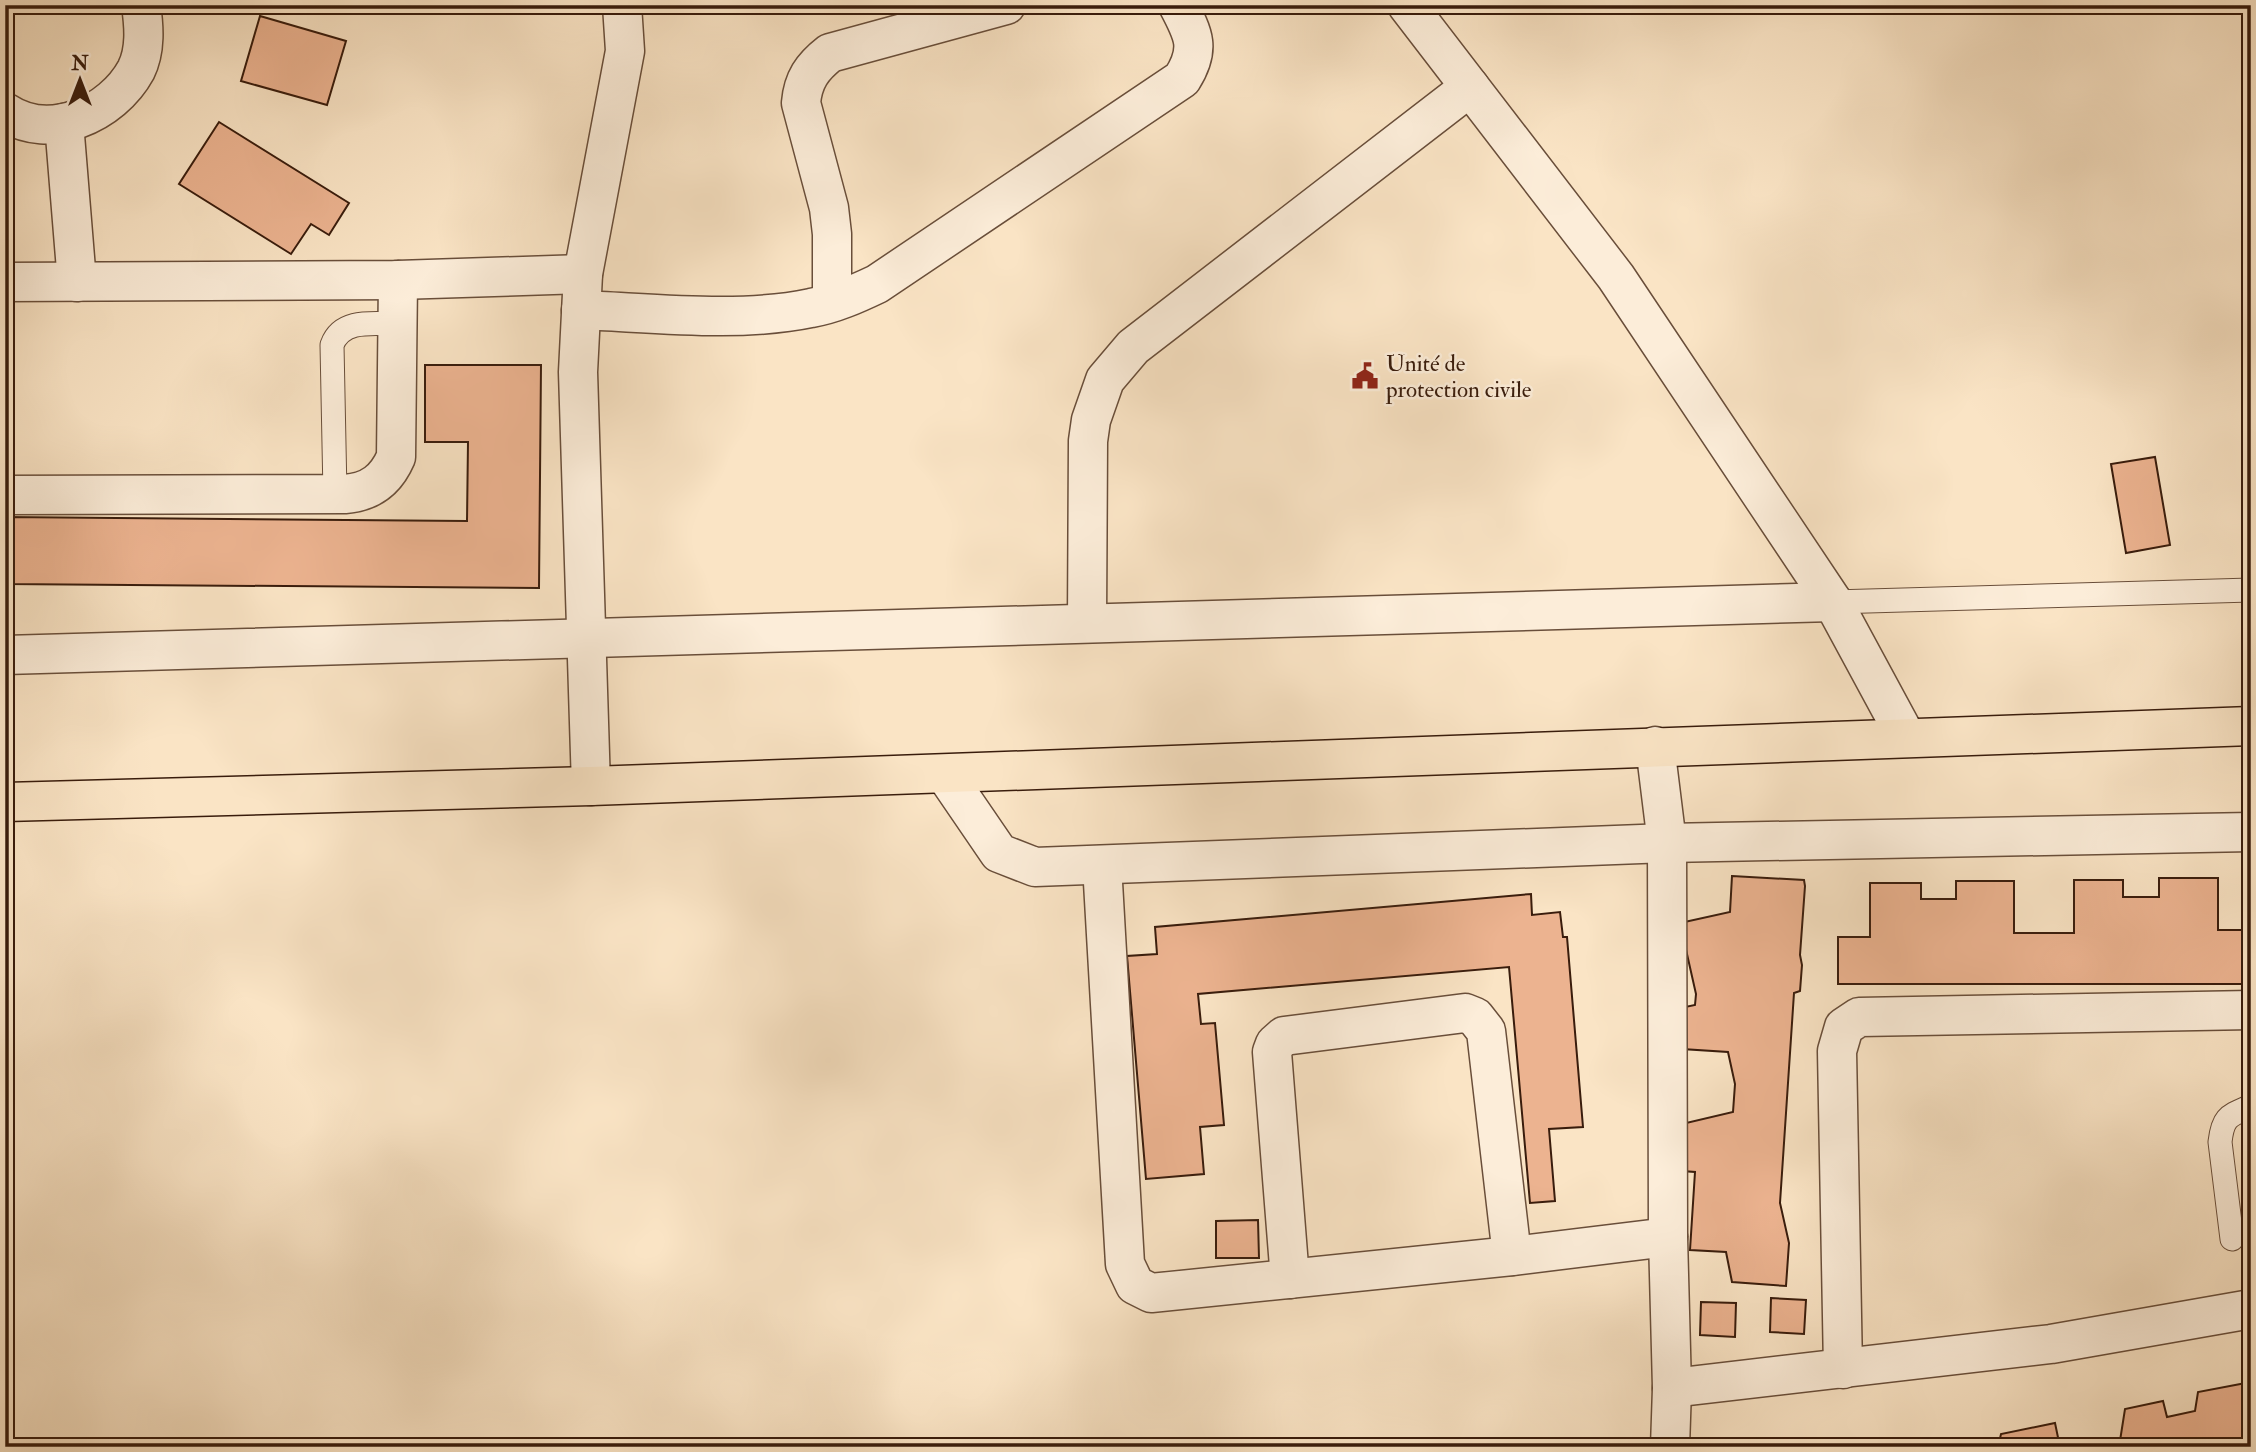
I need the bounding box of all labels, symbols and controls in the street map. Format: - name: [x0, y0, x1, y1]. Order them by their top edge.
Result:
- north arrow: [46, 46, 116, 116]
- text: N: [70, 52, 89, 76]
- place label: Unité de protection civile: [1385, 349, 1532, 405]
- public building icon: Unité de protection civile: [1350, 361, 1380, 391]

